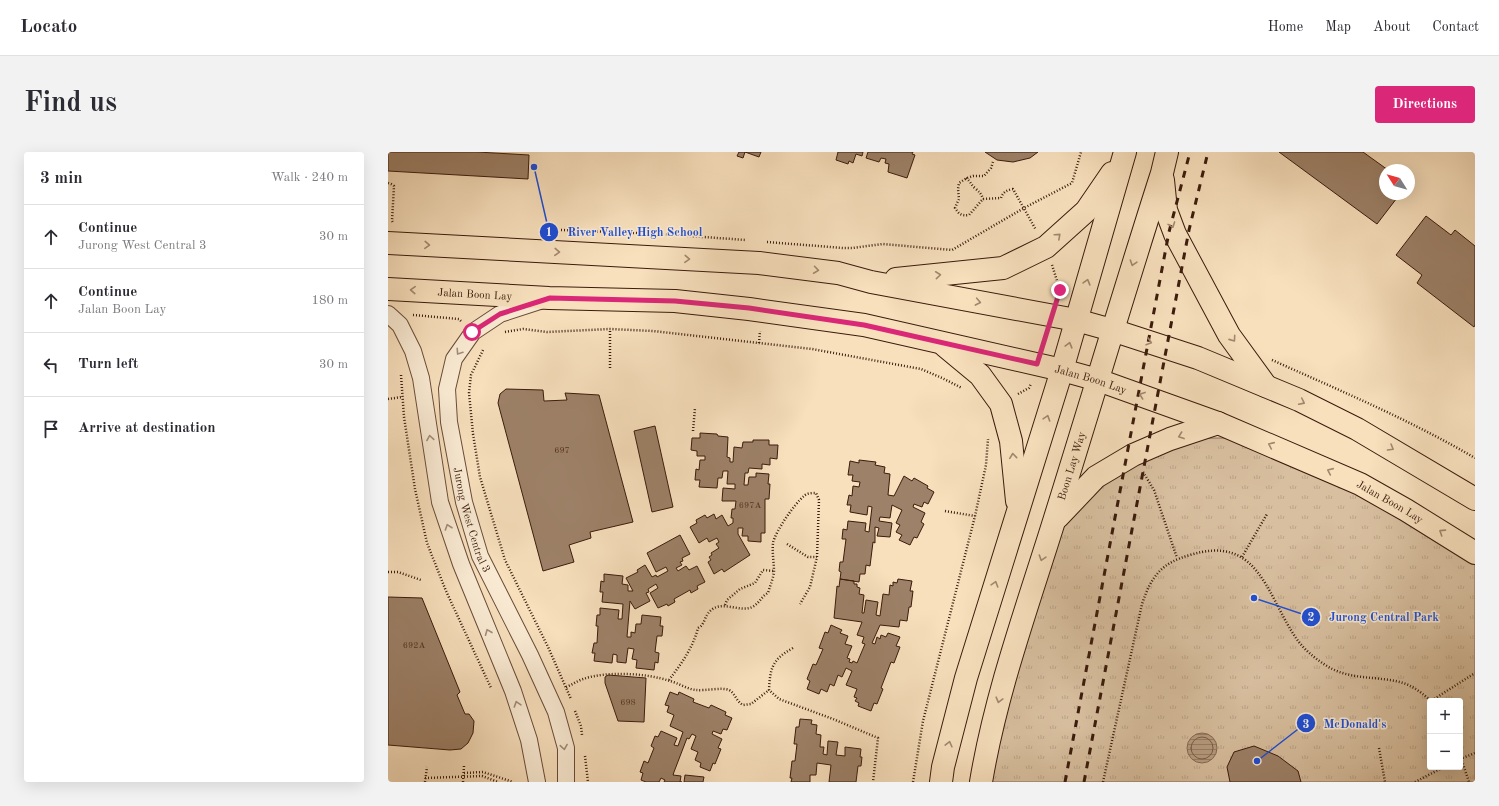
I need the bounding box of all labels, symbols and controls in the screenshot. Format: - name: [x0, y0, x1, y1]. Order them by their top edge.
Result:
- text: Locato: [20, 18, 77, 37]
- text: Home: [1268, 20, 1303, 34]
- text: Map: [1325, 20, 1351, 34]
- text: About: [1373, 20, 1410, 34]
- text: Contact: [1432, 20, 1479, 34]
- button: Directions: [1375, 86, 1475, 123]
- text: Find us: [24, 90, 117, 118]
- north arrow: [1379, 164, 1415, 200]
- text: 3 min: [40, 170, 83, 187]
- text: Walk · 240 m: [271, 171, 348, 184]
- callout: River Valley High School: [539, 220, 710, 244]
- text: Continue: [78, 221, 137, 236]
- one-way arrow: [1167, 221, 1175, 228]
- icon: ahead: [40, 226, 62, 248]
- text: 1: [546, 227, 552, 239]
- text: River Valley High School: [568, 227, 703, 239]
- text: 30 m: [319, 230, 348, 243]
- one-way arrow: [1053, 234, 1061, 241]
- text: Jurong West Central 3: [78, 239, 207, 252]
- one-way arrow: [424, 241, 430, 249]
- one-way arrow: [554, 247, 560, 256]
- one-way arrow: [684, 254, 690, 263]
- one-way arrow: [1129, 260, 1138, 267]
- one-way arrow: [813, 265, 819, 274]
- one-way arrow: [935, 270, 941, 279]
- one-way arrow: [1082, 279, 1091, 286]
- route end: [1051, 281, 1069, 299]
- text: Continue: [78, 285, 137, 300]
- one-way arrow: [410, 286, 416, 295]
- street label: Jalan Boon Lay: [437, 288, 513, 303]
- icon: ahead: [40, 290, 62, 312]
- text: 180 m: [311, 294, 348, 307]
- one-way arrow: [975, 297, 981, 305]
- text: Jalan Boon Lay: [78, 303, 166, 316]
- route start: [463, 323, 481, 341]
- one-way arrow: [1228, 335, 1236, 342]
- one-way arrow: [1145, 337, 1152, 346]
- one-way arrow: [1064, 341, 1073, 348]
- one-way arrow: [456, 348, 464, 355]
- icon: left: [40, 354, 62, 376]
- text: Turn left: [78, 357, 138, 372]
- text: 30 m: [319, 358, 348, 371]
- street label: Jalan Boon Lay: [1053, 364, 1128, 397]
- one-way arrow: [1138, 392, 1145, 400]
- one-way arrow: [1297, 397, 1305, 404]
- one-way arrow: [1042, 414, 1051, 421]
- icon: arrive: [40, 418, 62, 440]
- text: Arrive at destination: [78, 421, 216, 436]
- street label: Boon Lay Way: [1057, 431, 1088, 502]
- one-way arrow: [1178, 431, 1185, 440]
- one-way arrow: [426, 435, 435, 441]
- one-way arrow: [1267, 442, 1274, 450]
- one-way arrow: [1387, 444, 1394, 451]
- house number: 697: [554, 446, 570, 455]
- one-way arrow: [1008, 453, 1017, 459]
- street label: Jurong West Central 3: [451, 467, 491, 575]
- one-way arrow: [1326, 468, 1333, 476]
- street label: Jalan Boon Lay: [1354, 479, 1425, 526]
- house number: 697A: [739, 501, 761, 510]
- one-way arrow: [444, 524, 453, 531]
- one-way arrow: [1439, 530, 1446, 537]
- one-way arrow: [1038, 554, 1047, 561]
- one-way arrow: [990, 581, 999, 588]
- callout: Jurong Central Park: [1301, 605, 1447, 629]
- text: 2: [1308, 612, 1315, 624]
- text: Jurong Central Park: [1329, 612, 1439, 624]
- one-way arrow: [485, 629, 493, 636]
- house number: 692A: [403, 641, 425, 650]
- one-way arrow: [995, 696, 1004, 703]
- house number: 698: [620, 698, 636, 707]
- map controls: [1427, 698, 1463, 770]
- button: +: [1427, 698, 1463, 734]
- one-way arrow: [513, 701, 522, 708]
- callout: McDonald's: [1296, 711, 1395, 735]
- text: 3: [1303, 719, 1310, 731]
- text: McDonald's: [1324, 719, 1386, 731]
- button: −: [1427, 734, 1463, 770]
- one-way arrow: [944, 741, 953, 748]
- one-way arrow: [560, 744, 568, 750]

